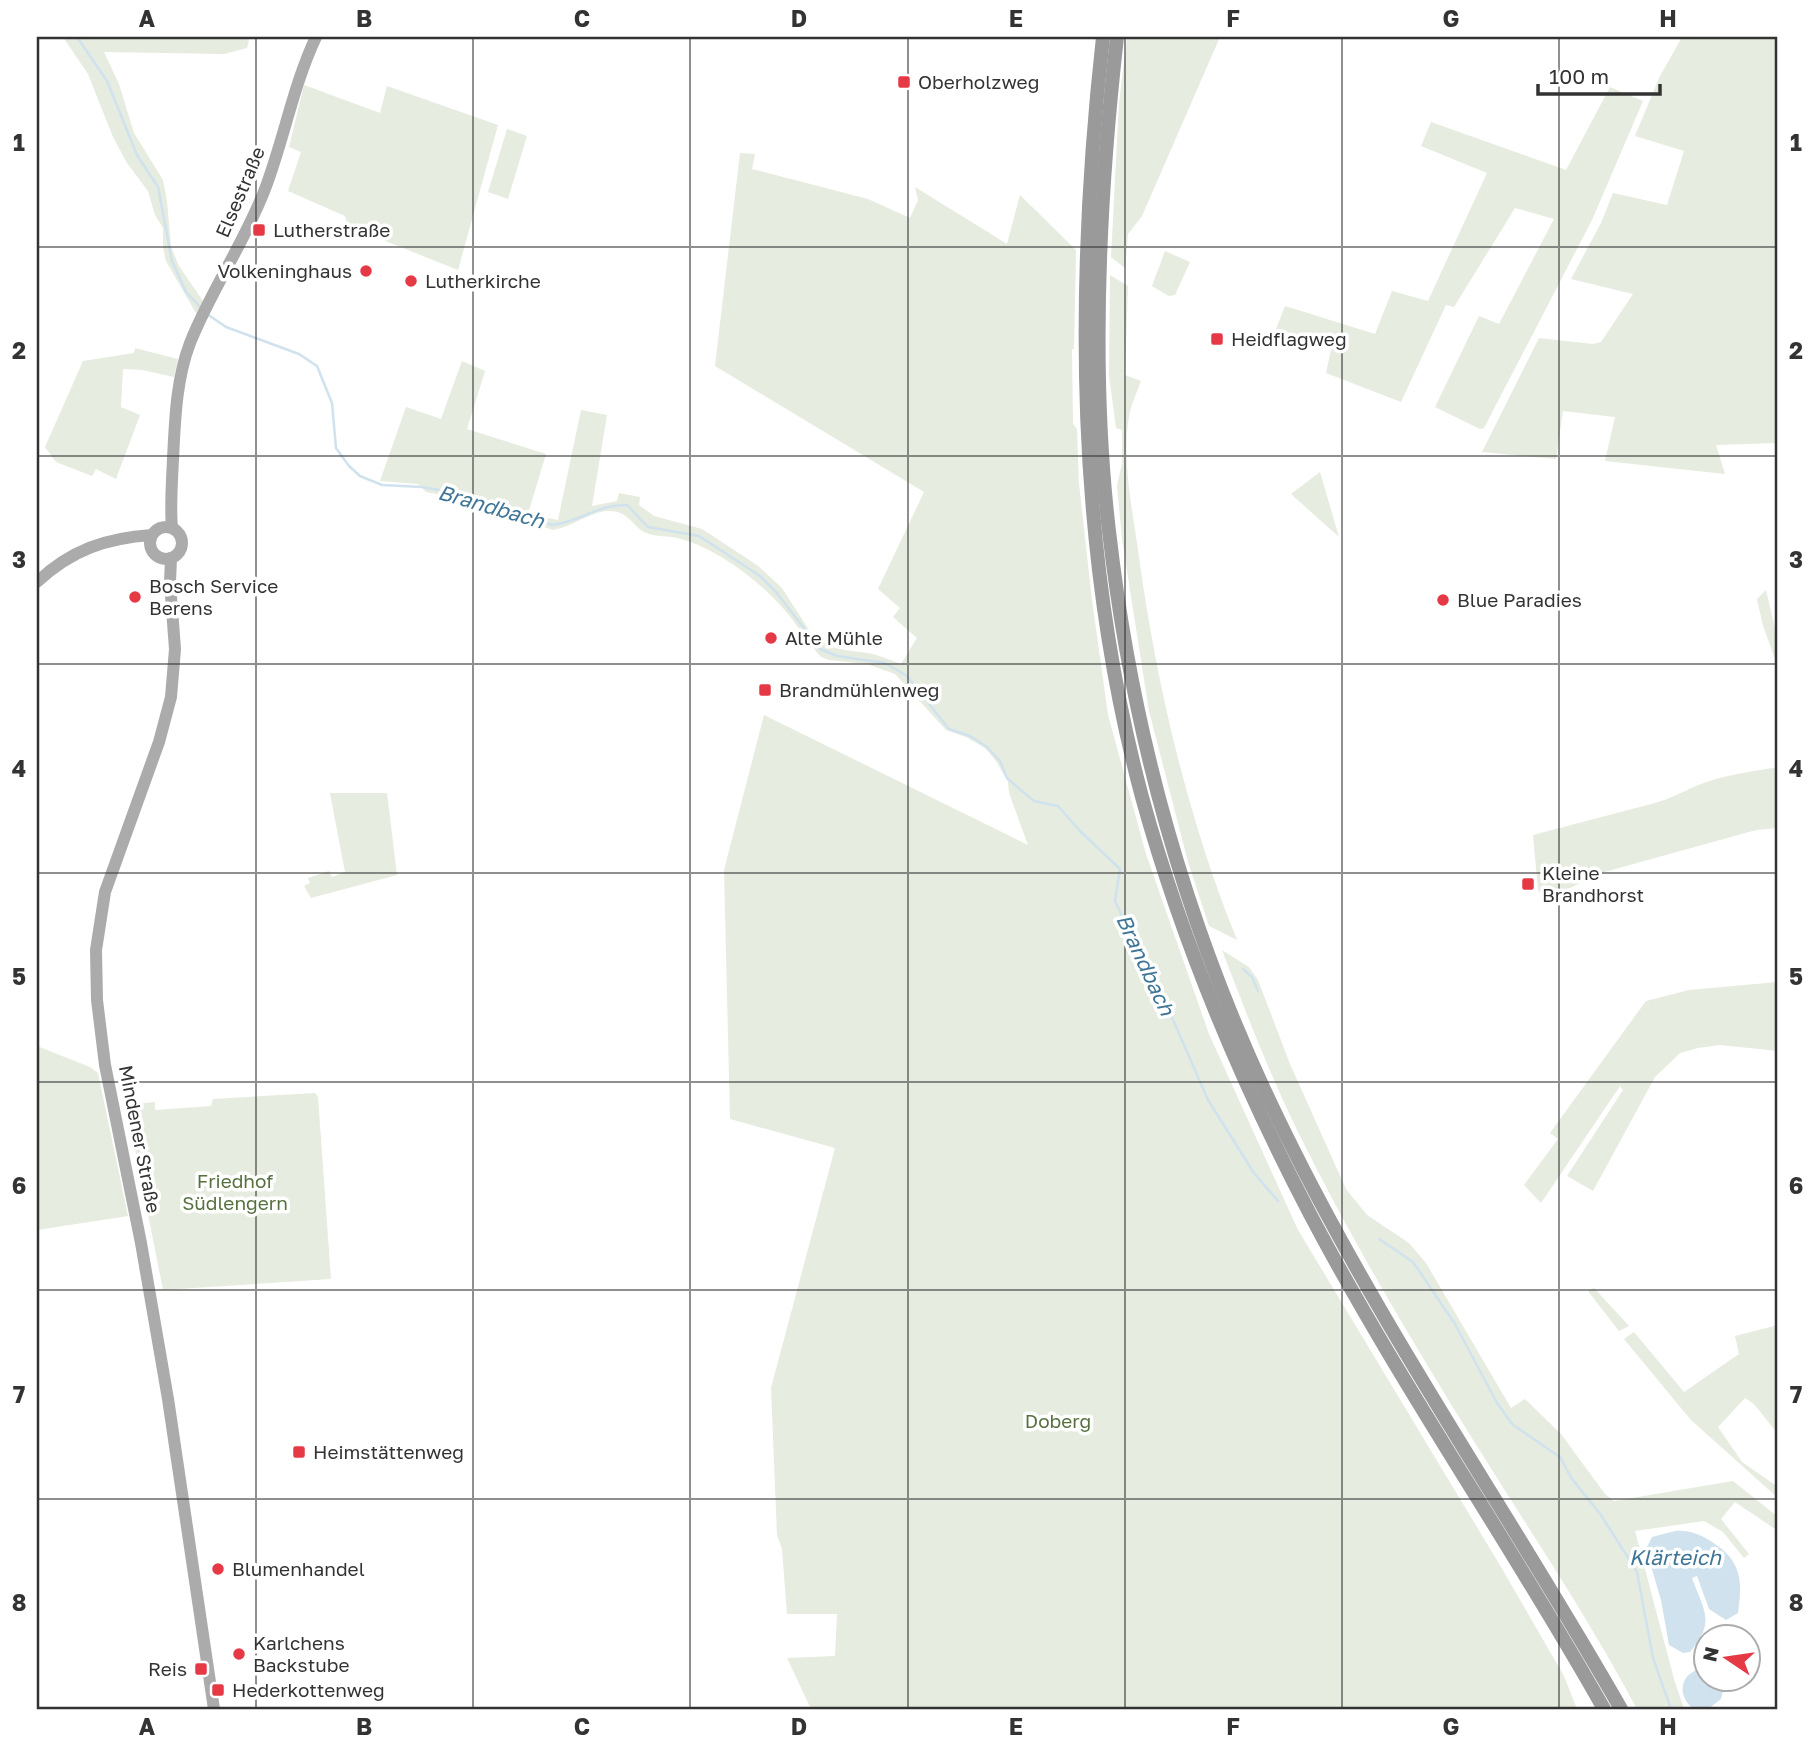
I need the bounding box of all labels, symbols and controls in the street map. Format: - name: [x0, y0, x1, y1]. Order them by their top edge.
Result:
- text: A: [139, 4, 156, 32]
- text: B: [356, 4, 372, 32]
- text: C: [574, 4, 590, 32]
- text: D: [791, 4, 807, 32]
- text: E: [1009, 4, 1023, 32]
- text: F: [1226, 4, 1240, 32]
- text: G: [1443, 4, 1459, 32]
- text: H: [1659, 4, 1677, 32]
- scale bar: [1538, 52, 1661, 96]
- text: 100 m: [1549, 63, 1609, 89]
- place label: Oberholzweg: [918, 70, 1039, 93]
- marker: Oberholzweg: [896, 74, 912, 90]
- text: 1: [13, 128, 25, 156]
- text: 1: [1790, 128, 1802, 156]
- street label: Elsestraße: [210, 143, 269, 241]
- place label: Lutherstraße: [273, 218, 390, 241]
- marker: Lutherstraße: [251, 222, 267, 238]
- place label: Volkeninghaus: [217, 259, 352, 282]
- marker: Volkeninghaus: [358, 263, 374, 279]
- place label: Lutherkirche: [425, 269, 541, 292]
- marker: Lutherkirche: [403, 273, 419, 289]
- place label: Heidflagweg: [1231, 327, 1347, 350]
- marker: Heidflagweg: [1209, 331, 1225, 347]
- text: 2: [12, 336, 26, 364]
- text: 2: [1789, 336, 1803, 364]
- water label: Brandbach: [435, 479, 548, 534]
- text: 3: [12, 545, 26, 573]
- text: 3: [1789, 545, 1803, 573]
- place label: Bosch Service Berens: [149, 574, 278, 619]
- place label: Blue Paradies: [1457, 588, 1582, 611]
- marker: Bosch Service Berens: [127, 589, 143, 605]
- marker: Blue Paradies: [1435, 592, 1451, 608]
- place label: Alte Mühle: [785, 626, 883, 649]
- marker: Alte Mühle: [763, 630, 779, 646]
- place label: Brandmühlenweg: [779, 678, 939, 701]
- marker: Brandmühlenweg: [757, 682, 773, 698]
- text: 4: [12, 754, 26, 782]
- text: 4: [1789, 754, 1803, 782]
- place label: Kleine Brandhorst: [1542, 861, 1644, 906]
- marker: Kleine Brandhorst: [1520, 876, 1536, 892]
- water label: Brandbach: [1111, 910, 1181, 1020]
- text: 5: [12, 962, 26, 990]
- text: 5: [1789, 962, 1803, 990]
- street label: Mindener Straße: [115, 1063, 166, 1215]
- park label: Friedhof Südlengern: [182, 1169, 288, 1214]
- text: 6: [12, 1171, 26, 1199]
- text: 6: [1789, 1171, 1803, 1199]
- text: 7: [13, 1380, 25, 1408]
- text: 7: [1790, 1380, 1802, 1408]
- park label: Doberg: [1025, 1409, 1091, 1432]
- place label: Heimstättenweg: [313, 1440, 464, 1463]
- marker: Heimstättenweg: [291, 1444, 307, 1460]
- water label: Klärteich: [1629, 1544, 1722, 1570]
- place label: Blumenhandel: [232, 1557, 365, 1580]
- marker: Blumenhandel: [210, 1561, 226, 1577]
- text: 8: [12, 1588, 26, 1616]
- text: 8: [1789, 1588, 1803, 1616]
- north arrow: [1692, 1624, 1762, 1694]
- place label: Karlchens Backstube: [253, 1631, 349, 1676]
- text: N: [1697, 1644, 1723, 1664]
- marker: Karlchens Backstube: [231, 1646, 247, 1662]
- place label: Reis: [148, 1657, 187, 1680]
- marker: Reis: [193, 1661, 209, 1677]
- place label: Hederkottenweg: [232, 1678, 385, 1701]
- marker: Hederkottenweg: [210, 1682, 226, 1698]
- text: A: [139, 1712, 156, 1740]
- text: B: [356, 1712, 372, 1740]
- text: C: [574, 1712, 590, 1740]
- text: D: [791, 1712, 807, 1740]
- text: E: [1009, 1712, 1023, 1740]
- text: F: [1226, 1712, 1240, 1740]
- text: G: [1443, 1712, 1459, 1740]
- text: H: [1659, 1712, 1677, 1740]

